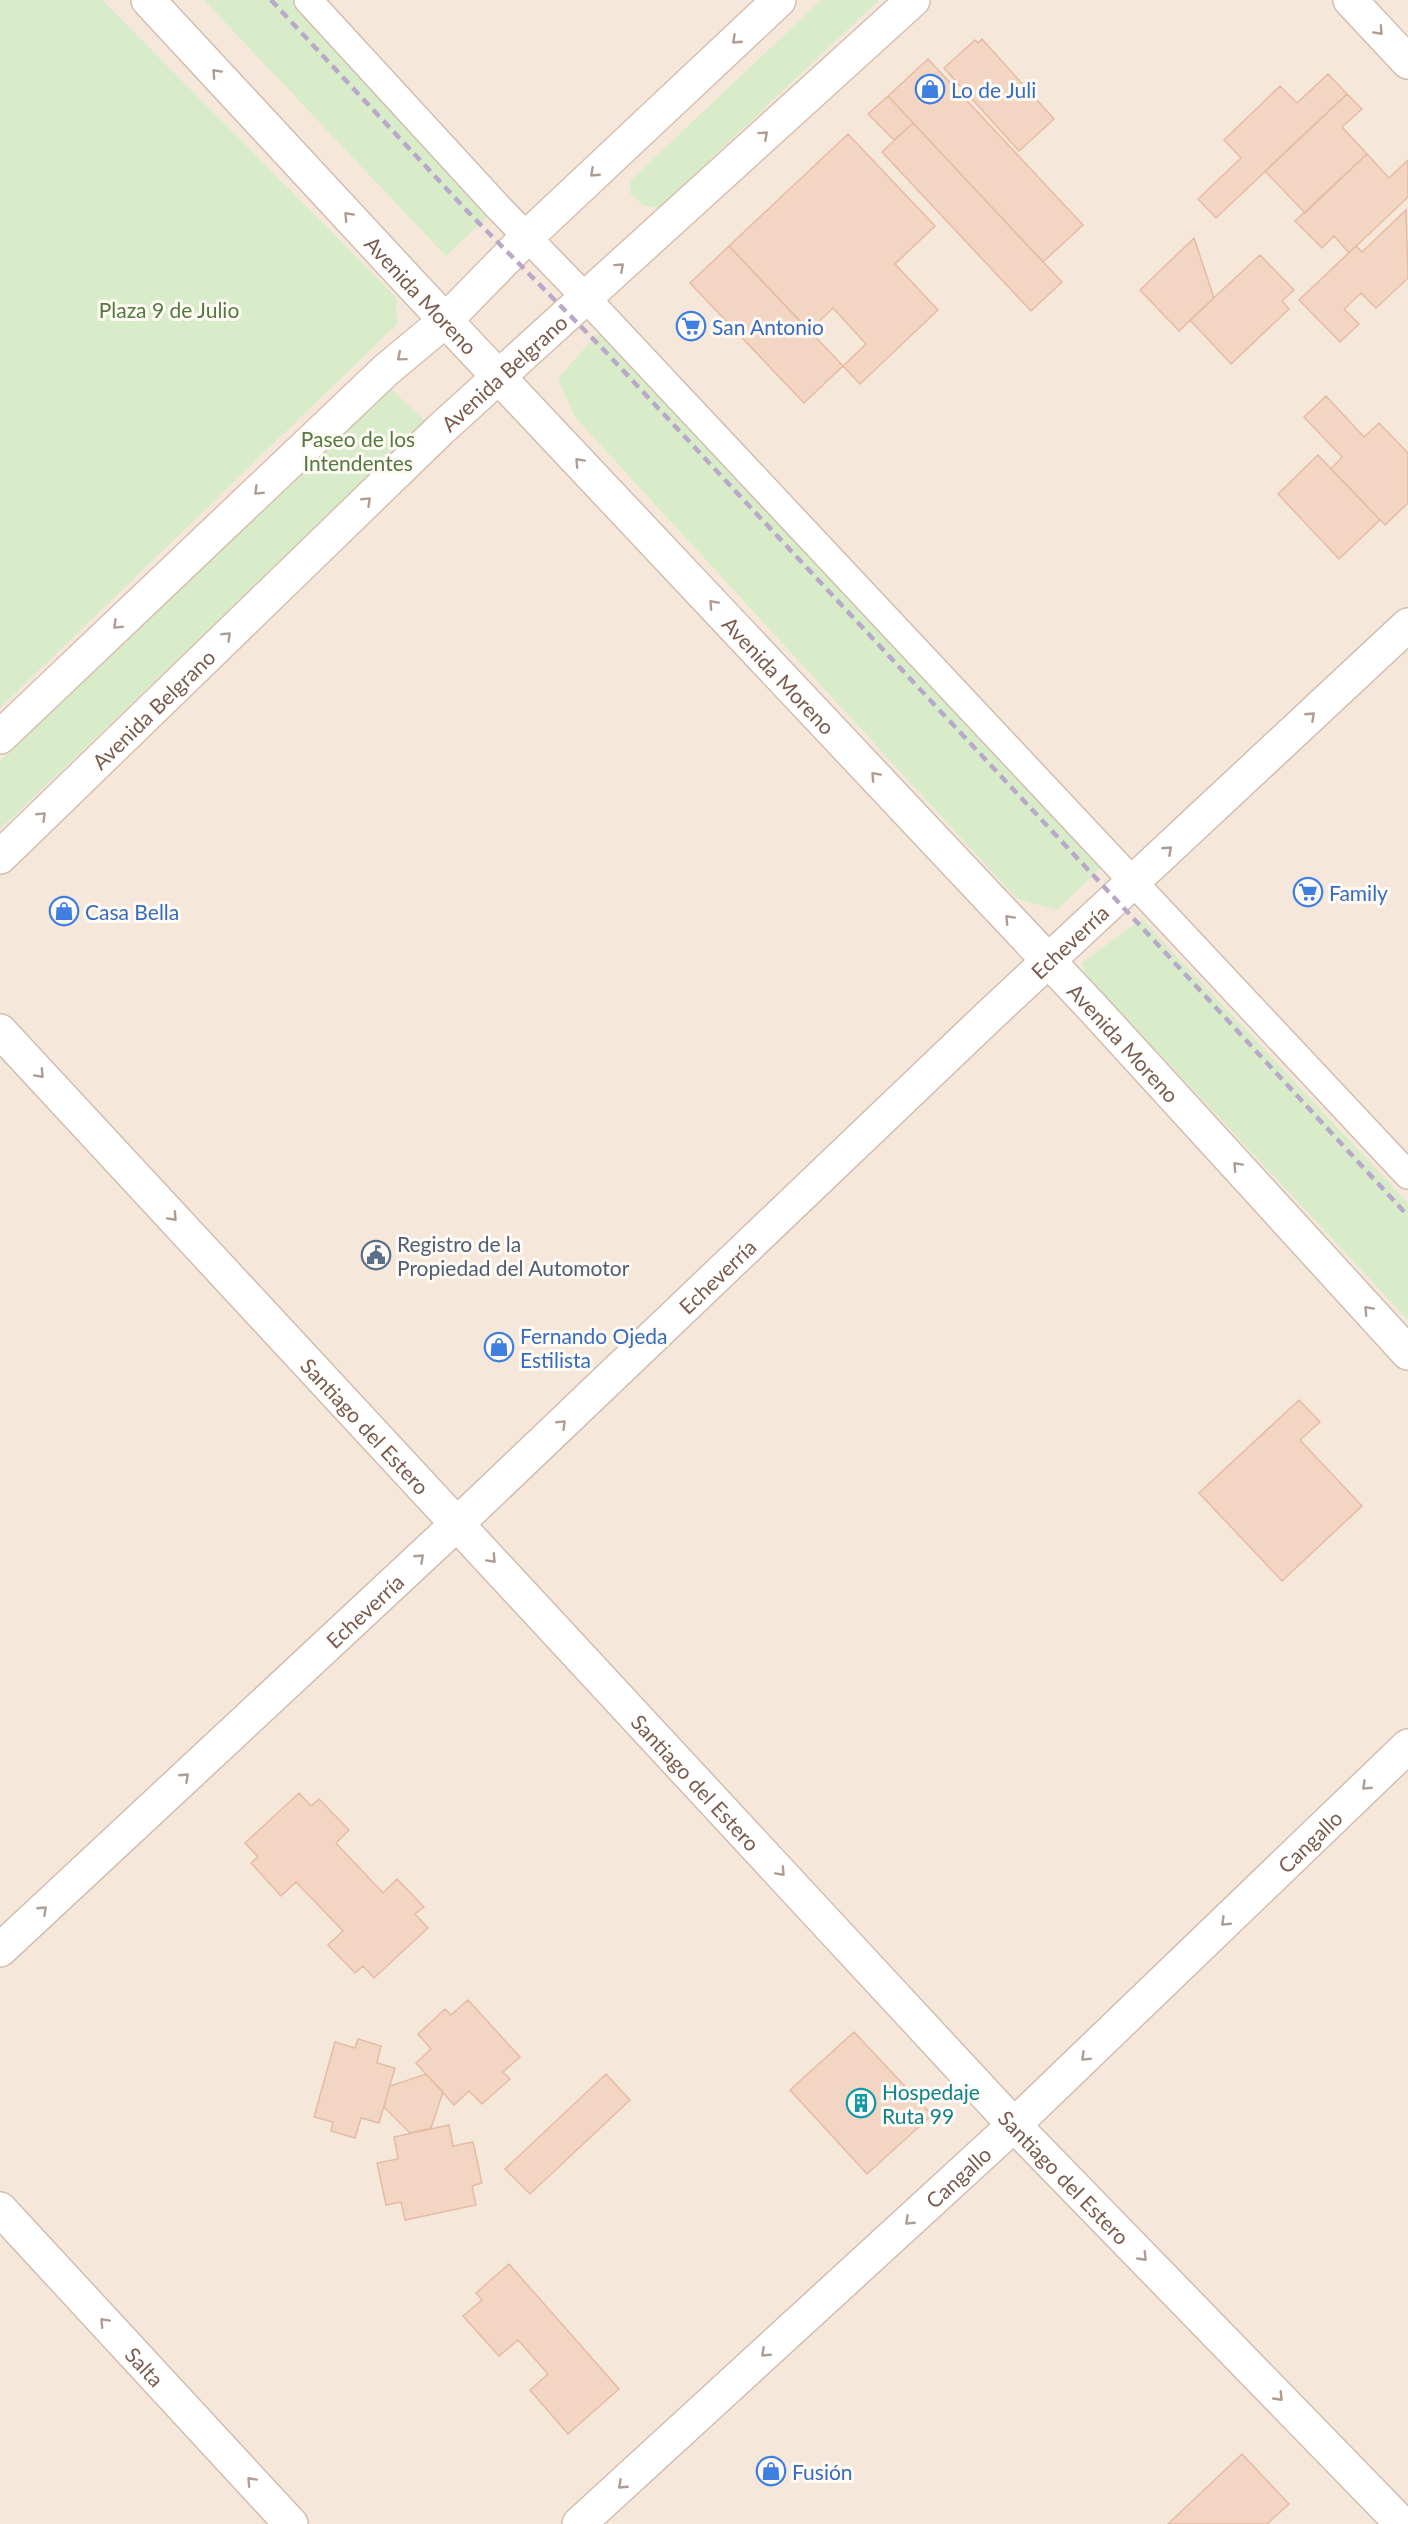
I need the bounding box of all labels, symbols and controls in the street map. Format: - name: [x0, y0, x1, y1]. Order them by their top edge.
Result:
- one-way arrow: [1372, 24, 1383, 34]
- one-way arrow: [733, 33, 743, 44]
- one-way arrow: [212, 69, 223, 80]
- shop icon: Lo de Juli: [914, 73, 946, 105]
- place label: Lo de Juli: [951, 77, 1036, 102]
- one-way arrow: [757, 131, 768, 142]
- one-way arrow: [591, 166, 602, 177]
- one-way arrow: [345, 212, 356, 223]
- street label: Avenida Moreno: [360, 230, 483, 359]
- one-way arrow: [613, 263, 624, 274]
- park label: Plaza 9 de Julio: [99, 297, 239, 322]
- street label: Avenida Belgrano: [435, 309, 572, 436]
- supermarket icon: San Antonio: [675, 310, 707, 342]
- place label: San Antonio: [712, 314, 824, 339]
- one-way arrow: [397, 350, 408, 361]
- park label: Paseo de los Intendentes: [301, 426, 415, 475]
- one-way arrow: [576, 458, 587, 469]
- one-way arrow: [255, 483, 266, 494]
- one-way arrow: [360, 497, 371, 508]
- one-way arrow: [709, 600, 720, 610]
- street label: Avenida Moreno: [718, 611, 841, 739]
- one-way arrow: [113, 618, 124, 629]
- one-way arrow: [220, 633, 231, 644]
- street label: Avenida Belgrano: [86, 643, 220, 774]
- one-way arrow: [1303, 713, 1314, 724]
- one-way arrow: [871, 773, 882, 783]
- one-way arrow: [35, 812, 46, 823]
- one-way arrow: [1161, 846, 1172, 857]
- supermarket icon: Family: [1292, 876, 1324, 908]
- place label: Family: [1329, 880, 1388, 905]
- shop icon: Casa Bella: [48, 895, 80, 927]
- place label: Casa Bella: [85, 899, 179, 924]
- street label: Echeverría: [1025, 899, 1113, 983]
- one-way arrow: [1005, 915, 1016, 925]
- street label: Avenida Moreno: [1063, 978, 1185, 1107]
- one-way arrow: [33, 1067, 44, 1078]
- one-way arrow: [1233, 1162, 1244, 1173]
- one-way arrow: [166, 1210, 177, 1220]
- place label: Registro de la Propiedad del Automotor: [397, 1231, 630, 1280]
- street label: Echeverría: [673, 1233, 760, 1318]
- public building icon: Registro de la Propiedad del Automotor: [360, 1239, 392, 1271]
- one-way arrow: [1365, 1306, 1376, 1317]
- place label: Fernando Ojeda Estilista: [520, 1323, 668, 1372]
- shop icon: Fernando Ojeda Estilista: [483, 1331, 515, 1363]
- street label: Santiago del Estero: [296, 1352, 435, 1499]
- one-way arrow: [554, 1420, 565, 1431]
- one-way arrow: [484, 1552, 495, 1563]
- one-way arrow: [414, 1554, 424, 1565]
- street label: Echeverría: [320, 1568, 408, 1653]
- street label: Santiago del Estero: [627, 1709, 765, 1855]
- one-way arrow: [179, 1773, 189, 1784]
- one-way arrow: [1362, 1779, 1373, 1790]
- street label: Cangallo: [1272, 1804, 1347, 1877]
- one-way arrow: [774, 1865, 785, 1876]
- one-way arrow: [36, 1906, 46, 1917]
- one-way arrow: [1222, 1914, 1233, 1925]
- one-way arrow: [1082, 2050, 1092, 2061]
- place label: Hospedaje Ruta 99: [882, 2079, 980, 2128]
- building icon: Hospedaje Ruta 99: [845, 2087, 877, 2119]
- street label: Santiago del Estero: [994, 2105, 1135, 2249]
- street label: Cangallo: [920, 2140, 996, 2213]
- one-way arrow: [905, 2214, 916, 2225]
- one-way arrow: [1135, 2250, 1146, 2261]
- one-way arrow: [101, 2319, 112, 2330]
- street label: Salta: [121, 2341, 170, 2391]
- one-way arrow: [762, 2346, 772, 2357]
- one-way arrow: [1271, 2390, 1282, 2401]
- shop icon: Fusión: [755, 2455, 787, 2487]
- place label: Fusión: [792, 2459, 853, 2484]
- one-way arrow: [247, 2477, 258, 2488]
- one-way arrow: [618, 2478, 629, 2489]

